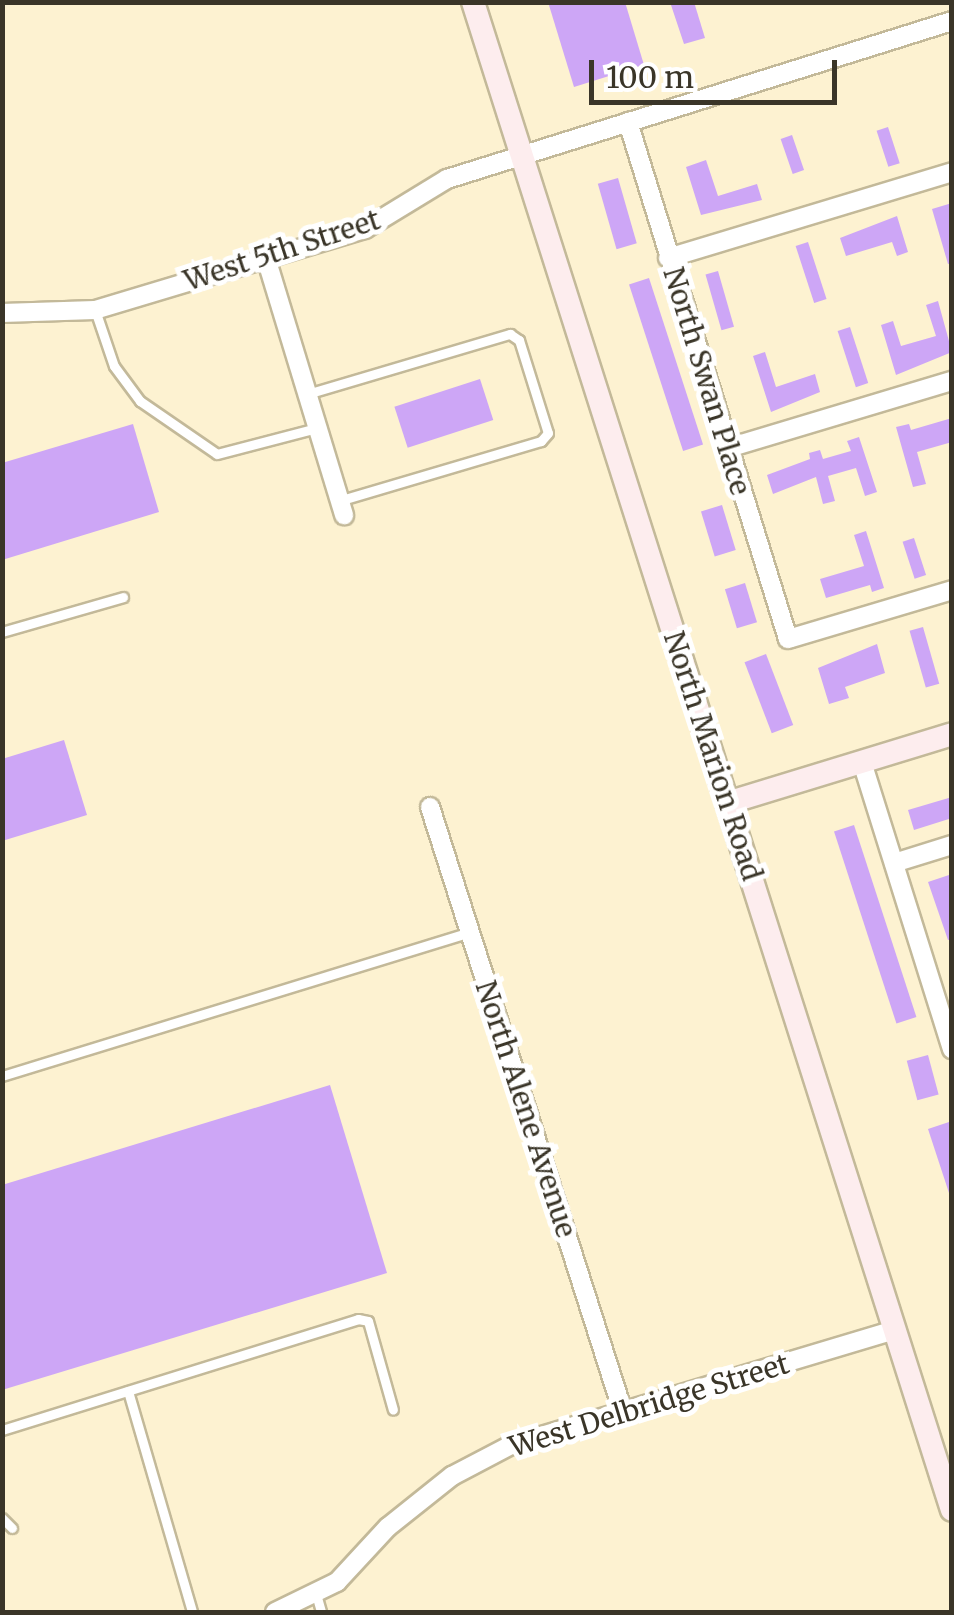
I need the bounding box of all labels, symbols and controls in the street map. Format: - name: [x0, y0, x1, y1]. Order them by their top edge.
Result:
- scale bar: [594, 40, 842, 102]
- text: 100 m: [606, 58, 694, 96]
- street label: West 5th Street: [180, 202, 384, 298]
- street label: North Swan Place: [656, 263, 758, 499]
- street label: North Marion Road: [657, 627, 769, 885]
- street label: North Alene Avenue: [469, 977, 583, 1241]
- street label: West Delbridge Street: [505, 1346, 793, 1464]

